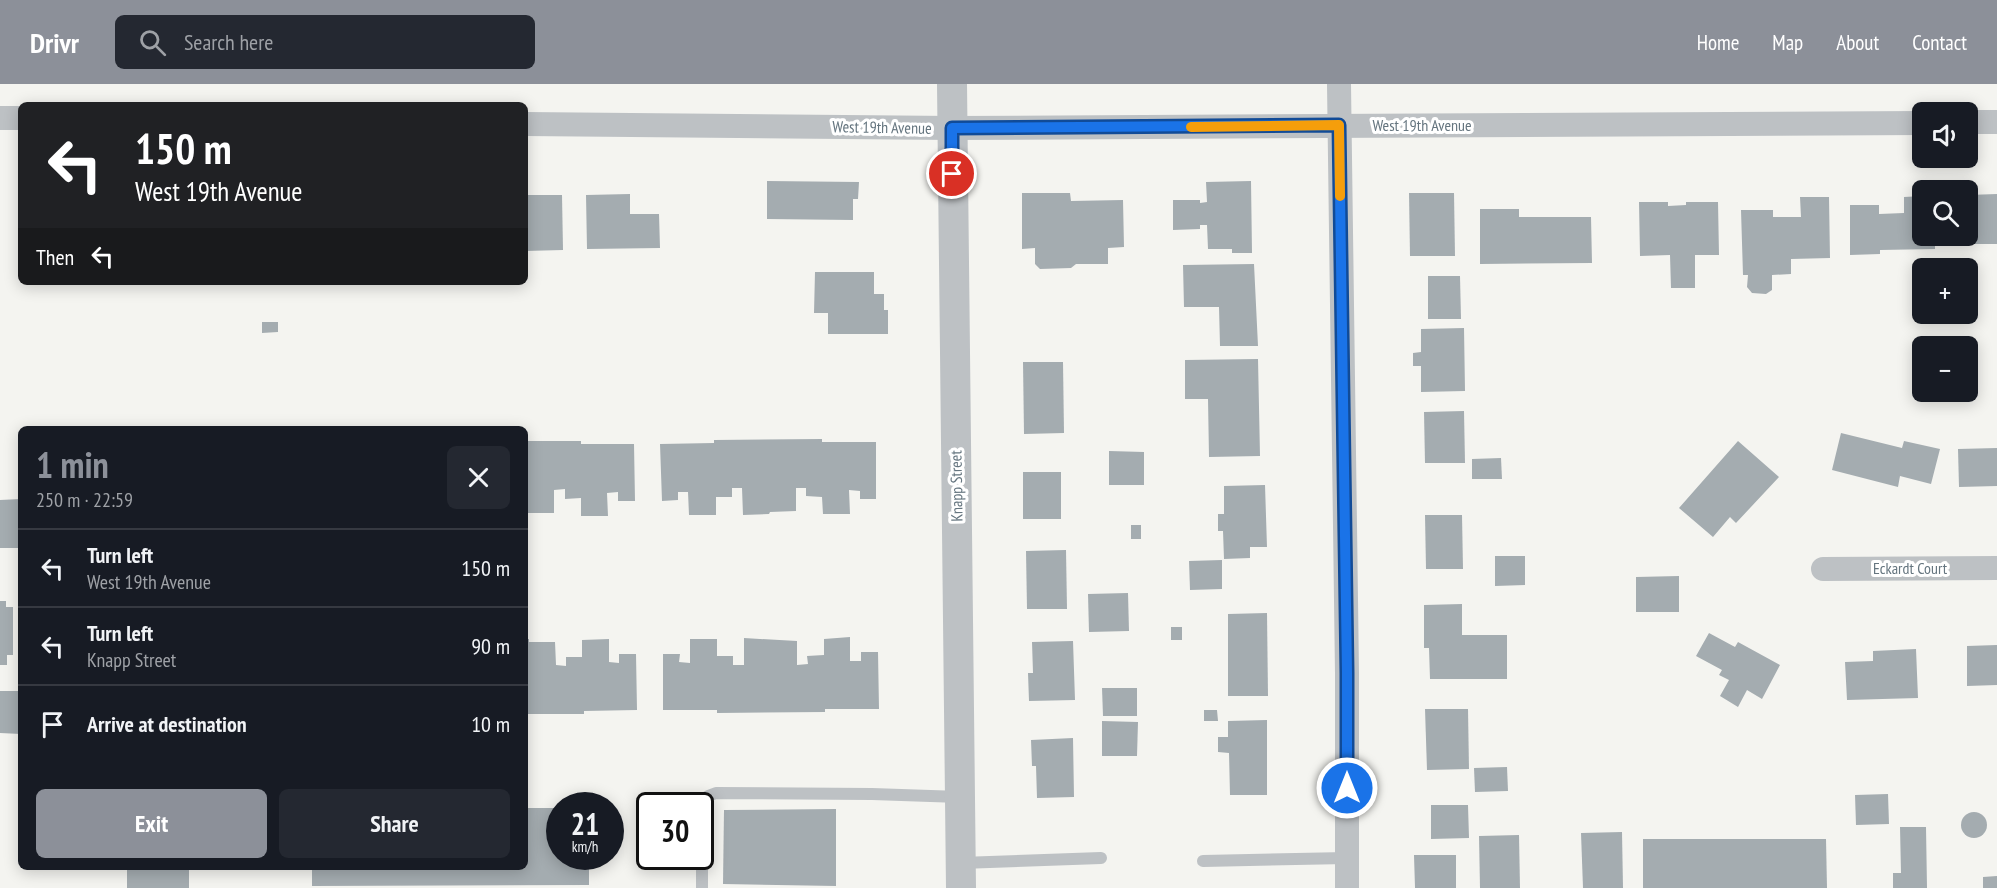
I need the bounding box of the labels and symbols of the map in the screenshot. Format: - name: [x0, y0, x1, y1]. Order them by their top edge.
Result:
- street label: West 19th Avenue: [1372, 115, 1472, 135]
- street label: West 19th Avenue: [832, 116, 932, 138]
- pin: [926, 148, 977, 199]
- street label: Knapp Street: [945, 450, 967, 522]
- street label: Eckardt Court: [1873, 558, 1948, 578]
- position arrow: [1315, 756, 1379, 820]
- speed limit sign: 30: [636, 792, 714, 870]

